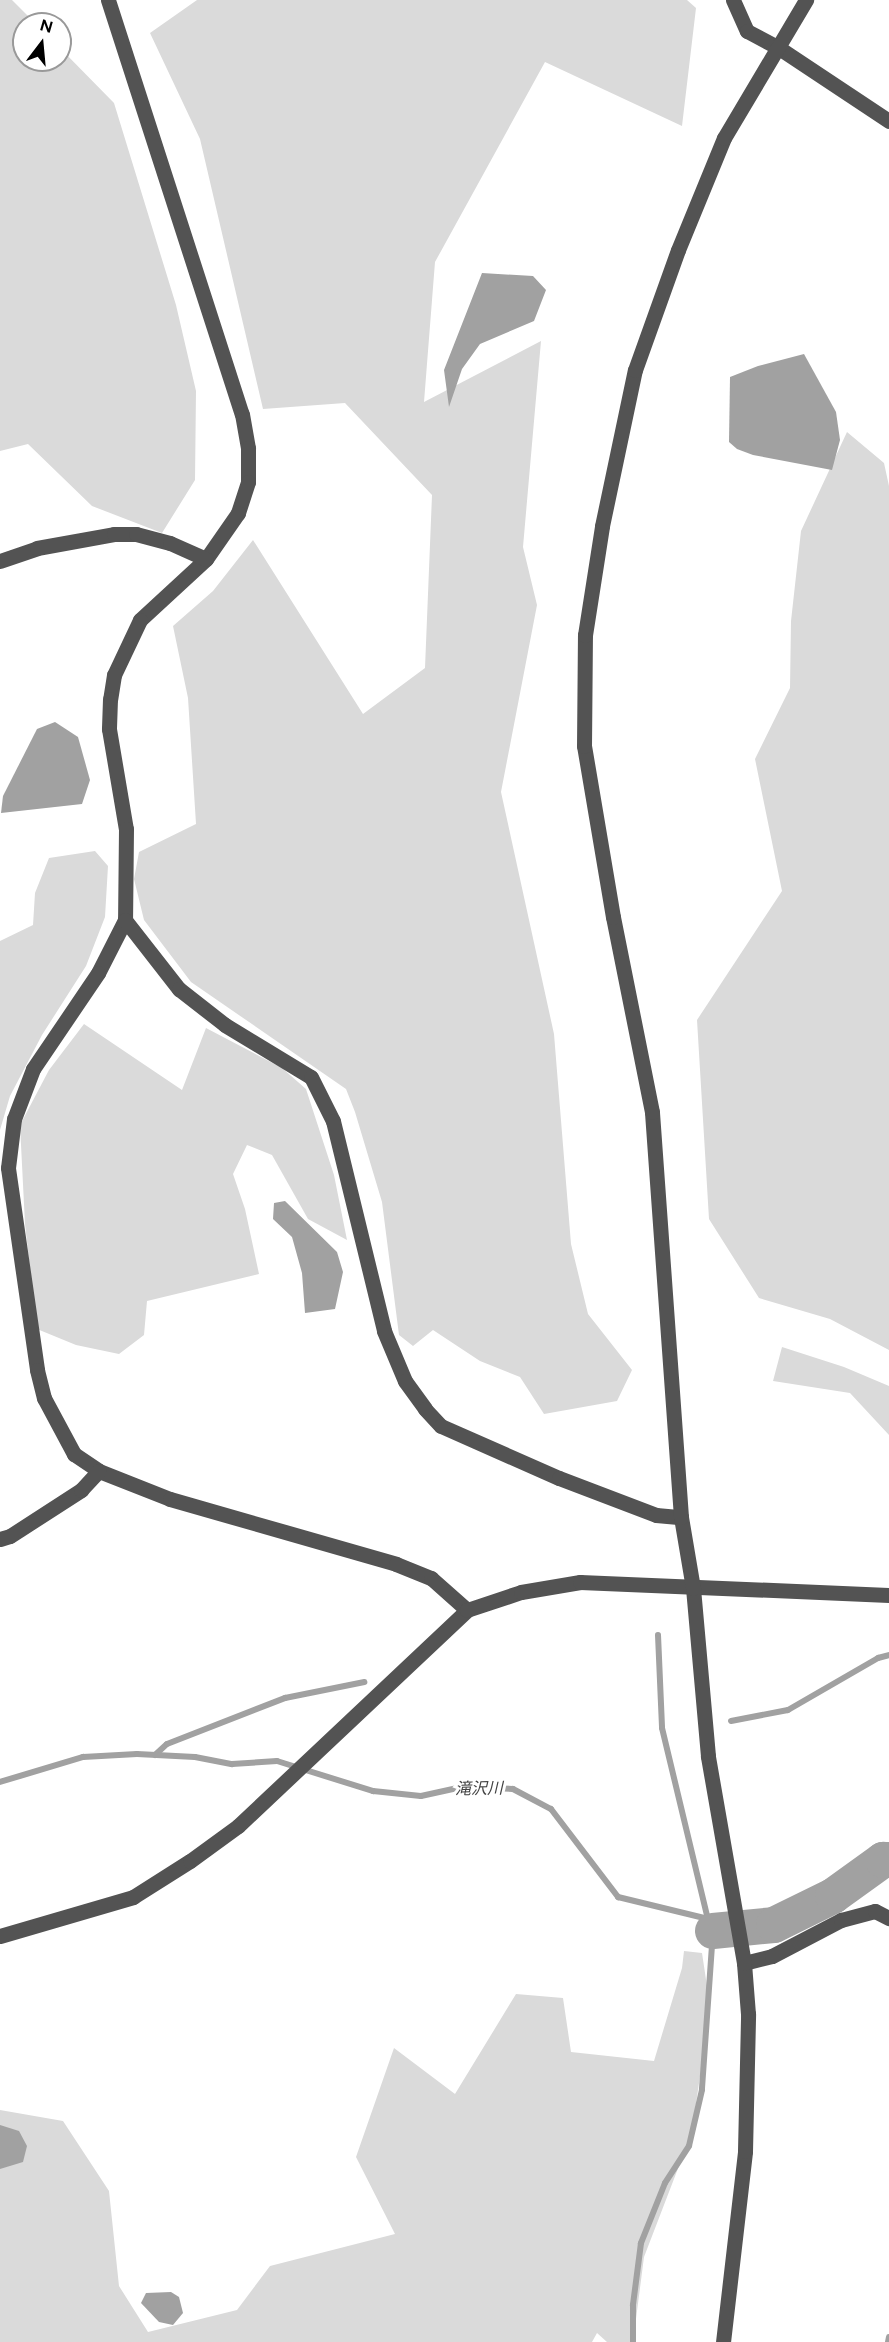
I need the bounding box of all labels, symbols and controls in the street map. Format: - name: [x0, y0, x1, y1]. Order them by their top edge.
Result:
- north arrow: [12, 12, 72, 72]
- text: N: [38, 15, 55, 37]
- water label: 滝沢川: [455, 1779, 503, 1799]

